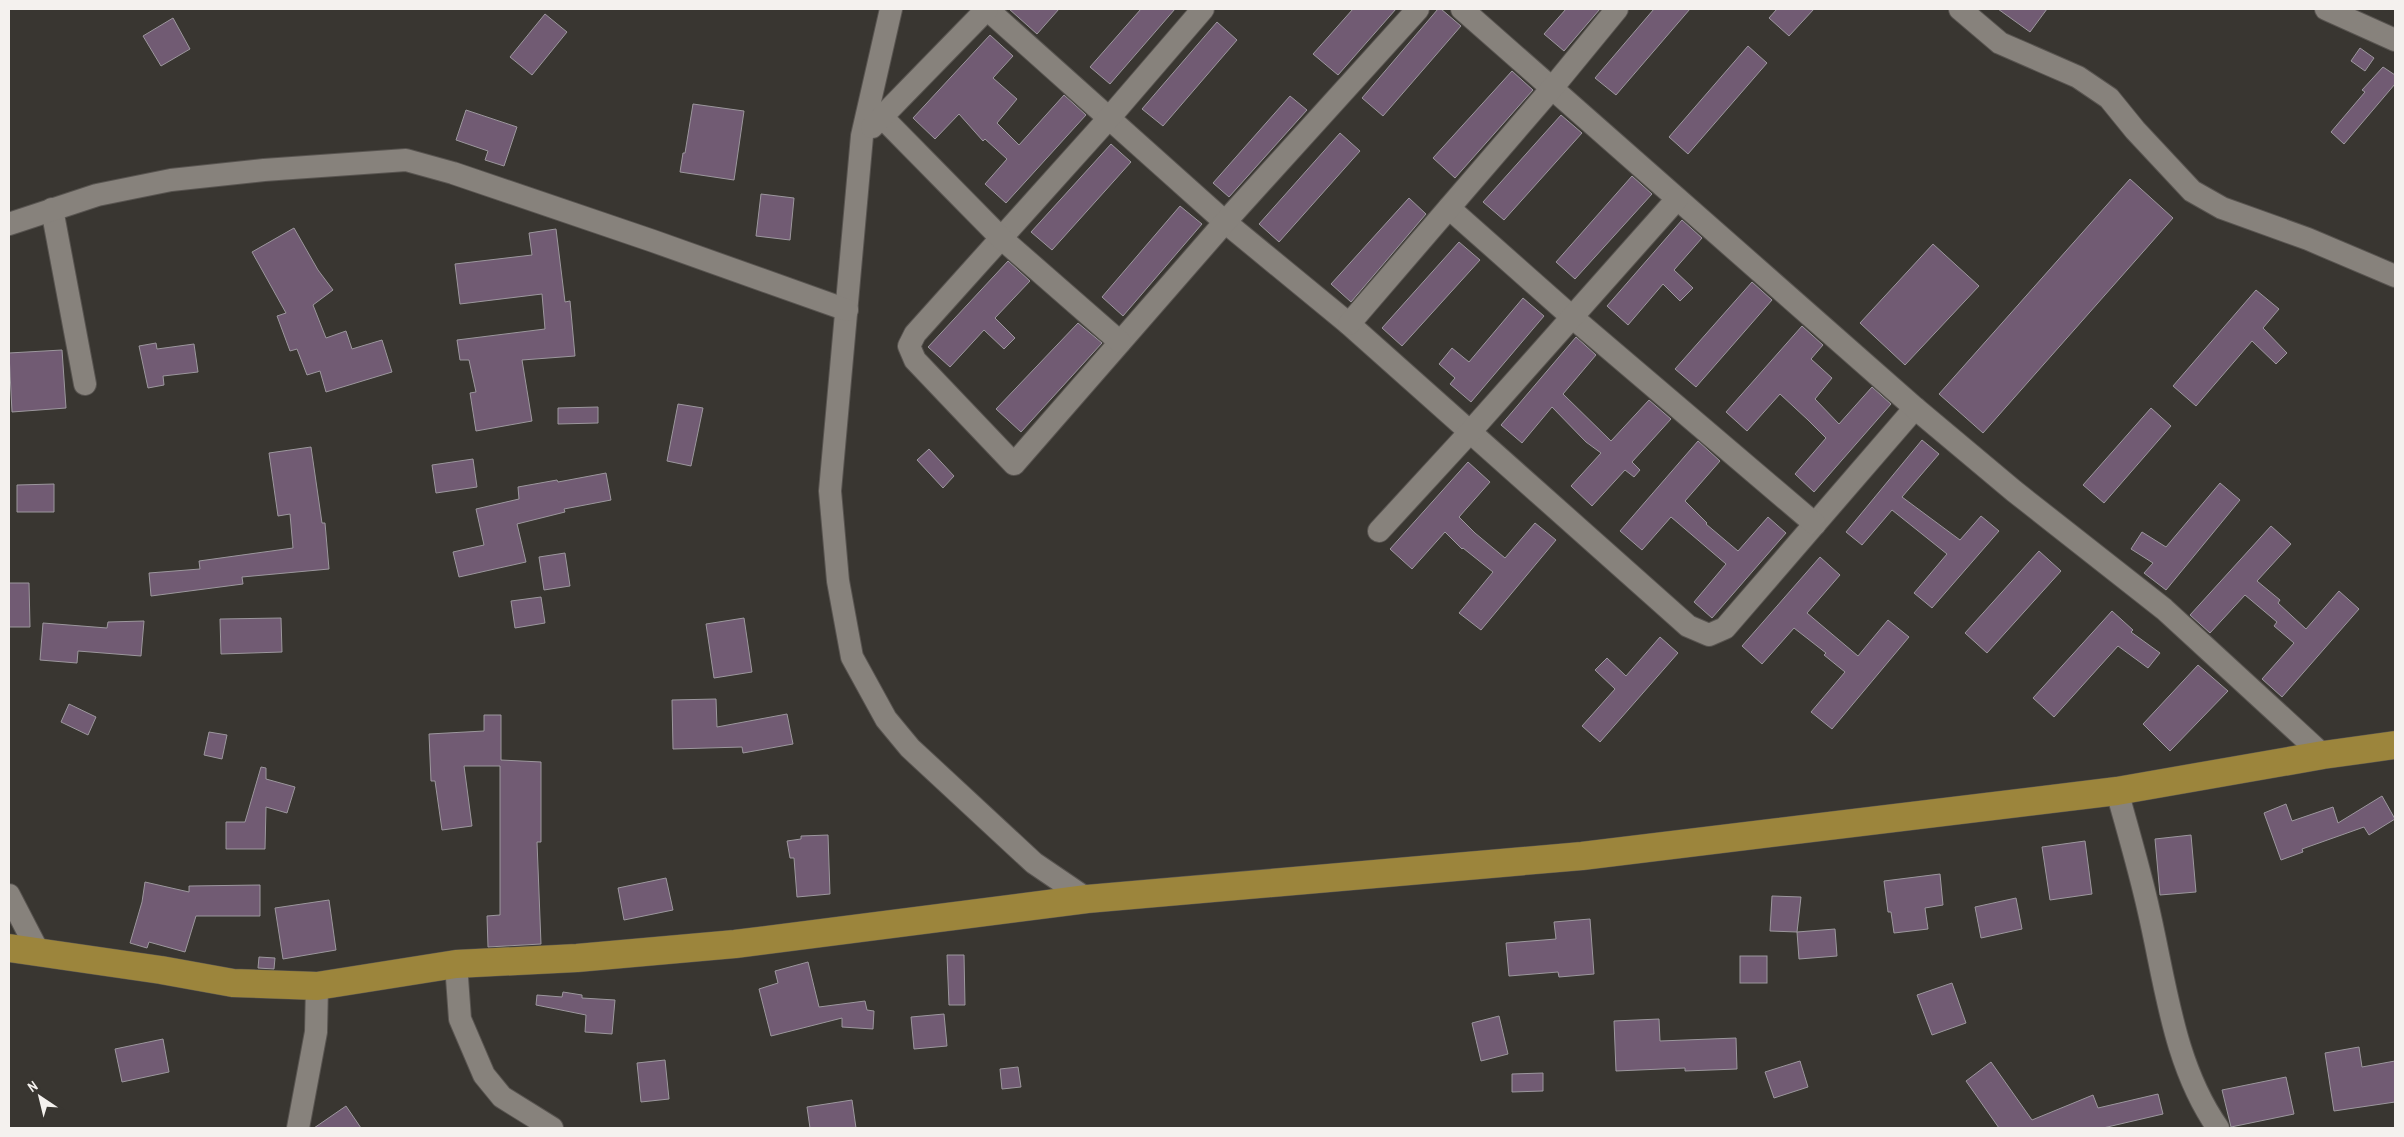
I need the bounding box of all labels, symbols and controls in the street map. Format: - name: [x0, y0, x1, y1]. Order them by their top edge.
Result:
- north arrow: [15, 1072, 65, 1122]
- text: N: [24, 1077, 41, 1096]

